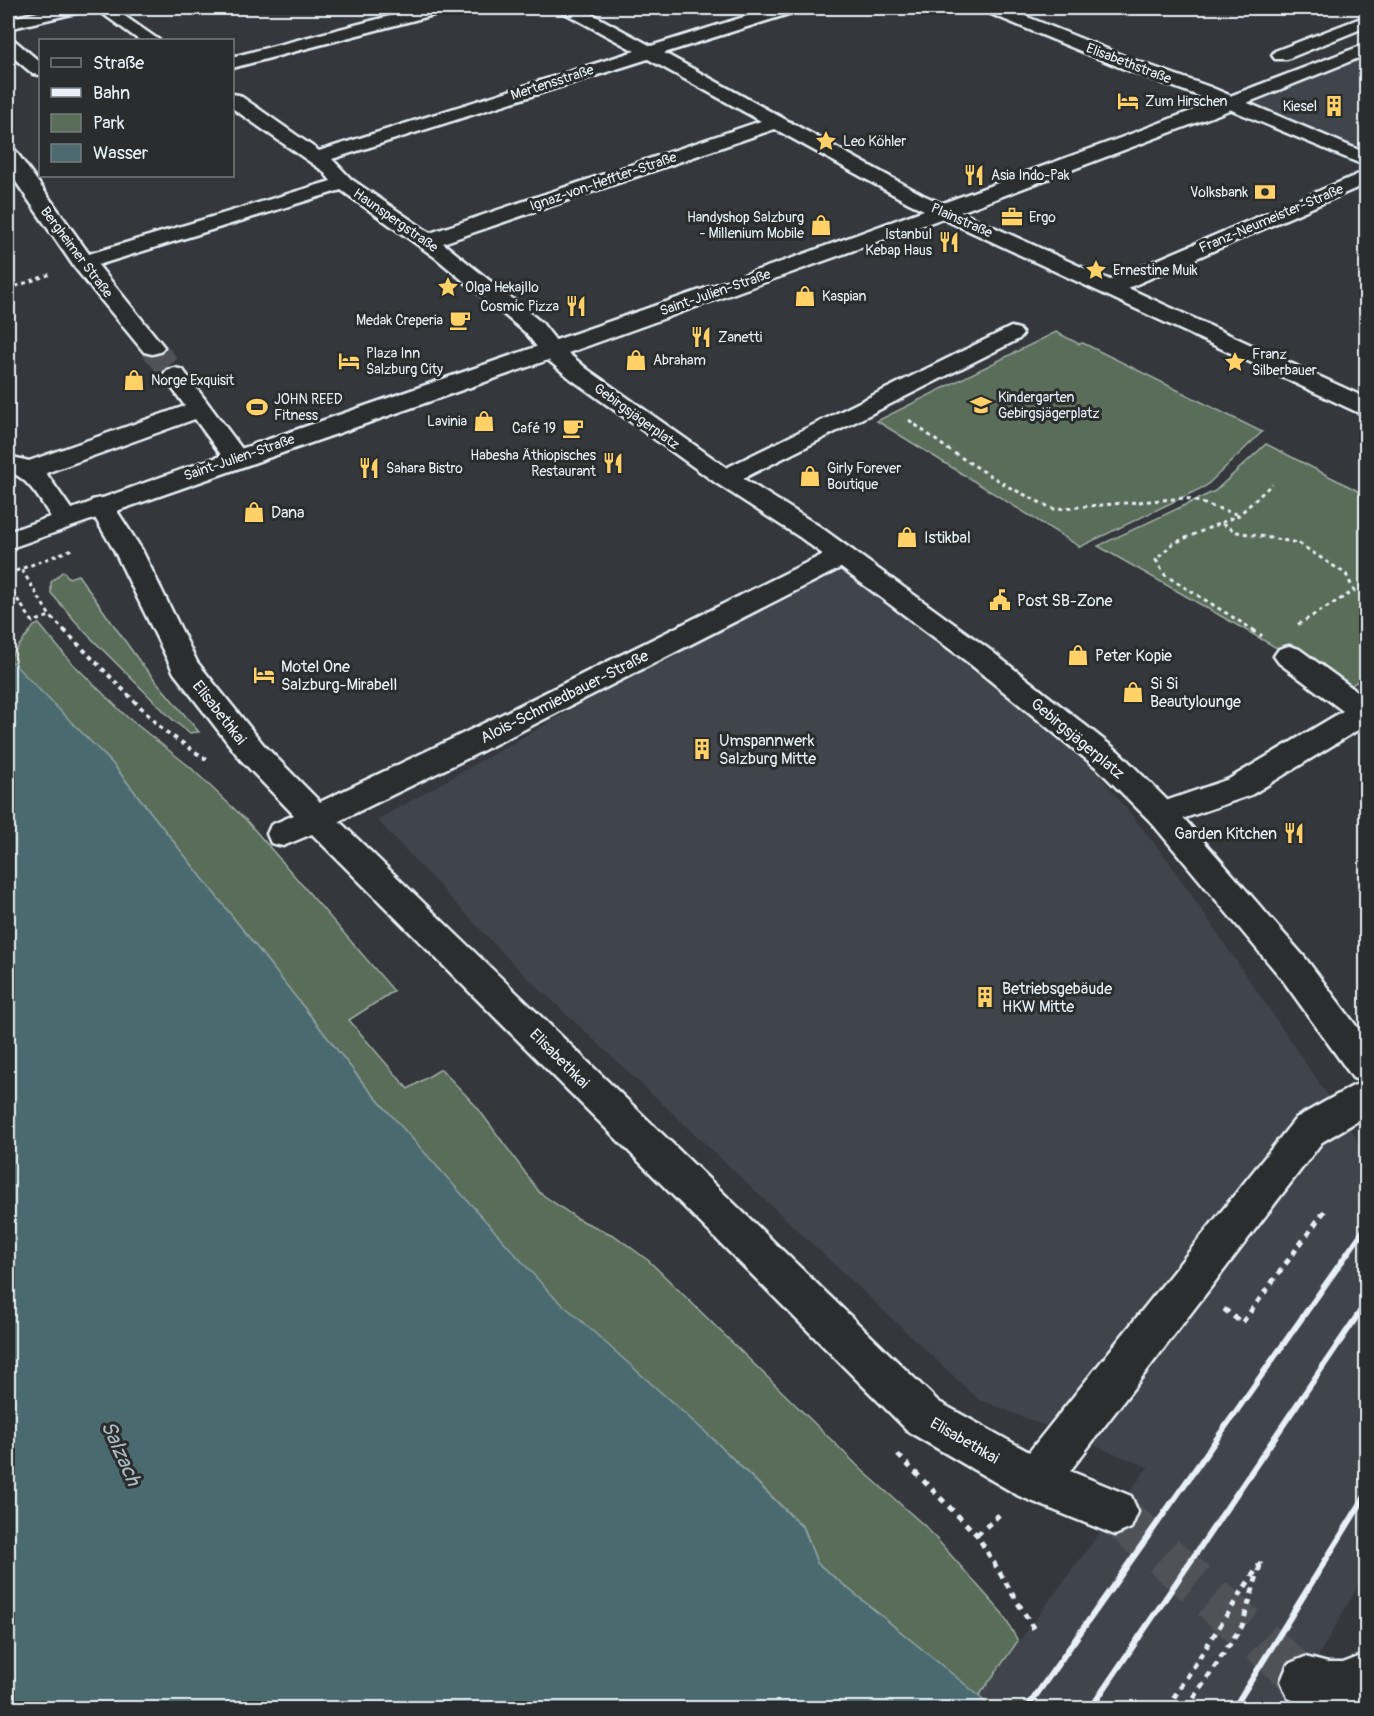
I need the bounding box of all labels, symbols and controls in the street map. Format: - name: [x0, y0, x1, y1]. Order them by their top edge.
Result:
- legend: [39, 39, 234, 177]
- street label: Elisabethstraße: [1084, 39, 1174, 88]
- text: Straße: [93, 52, 144, 75]
- street label: Mertensstraße: [509, 61, 596, 104]
- text: Bahn: [93, 82, 130, 105]
- hotel icon: Zum Hirschen: [1116, 89, 1140, 113]
- place label: Zum Hirschen: [1145, 93, 1228, 110]
- building icon: Kiesel: [1322, 94, 1346, 118]
- place label: Kiesel: [1283, 98, 1317, 115]
- text: Park: [93, 112, 125, 135]
- place icon: Leo Köhler: [814, 129, 838, 153]
- place label: Leo Köhler: [843, 133, 906, 150]
- text: Wasser: [93, 142, 149, 165]
- street label: Ignaz-von-Heffter-Straße: [528, 148, 679, 215]
- restaurant icon: Asia Indo-Pak: [962, 163, 986, 187]
- place label: Asia Indo-Pak: [991, 167, 1070, 184]
- street label: Franz-Neumeister-Straße: [1196, 180, 1346, 257]
- bank icon: Volksbank: [1253, 180, 1277, 204]
- place label: Volksbank: [1190, 184, 1248, 201]
- street label: Haunspergstraße: [350, 185, 441, 256]
- street label: Plainstraße: [928, 199, 995, 242]
- street label: Bergheimer Straße: [37, 203, 117, 301]
- office icon: Ergo: [1000, 205, 1024, 229]
- place label: Handyshop Salzburg - Millenium Mobile: [687, 209, 804, 242]
- place label: Ergo: [1029, 209, 1056, 226]
- shop icon: Handyshop Salzburg - Millenium Mobile: [809, 213, 833, 237]
- place label: Istanbul Kebap Haus: [865, 226, 933, 259]
- restaurant icon: Istanbul Kebap Haus: [937, 230, 961, 254]
- place icon: Ernestine Muik: [1084, 258, 1108, 282]
- place label: Ernestine Muik: [1113, 262, 1198, 279]
- street label: Saint-Julien-Straße: [657, 265, 773, 319]
- place icon: Olga Hekajllo: [436, 275, 460, 299]
- place label: Olga Hekajllo: [465, 279, 539, 296]
- shop icon: Kaspian: [793, 284, 817, 308]
- place label: Kaspian: [822, 288, 866, 305]
- restaurant icon: Cosmic Pizza: [564, 294, 588, 318]
- place label: Cosmic Pizza: [480, 298, 559, 315]
- cafe icon: Medak Creperia: [448, 308, 472, 332]
- place label: Medak Creperia: [356, 312, 443, 329]
- restaurant icon: Zanetti: [689, 325, 713, 349]
- place label: Zanetti: [718, 329, 763, 346]
- place label: Plaza Inn Salzburg City: [366, 345, 443, 378]
- place label: Franz Silberbauer: [1252, 346, 1317, 379]
- shop icon: Abraham: [624, 348, 648, 372]
- hotel icon: Plaza Inn Salzburg City: [337, 349, 361, 373]
- place icon: Franz Silberbauer: [1223, 350, 1247, 374]
- place label: Abraham: [653, 352, 706, 369]
- shop icon: Norge Exquisit: [122, 368, 146, 392]
- place label: Norge Exquisit: [151, 372, 234, 389]
- street label: Gebirgsjägerplatz: [591, 380, 683, 453]
- place label: Kindergarten Gebirgsjägerplatz: [998, 389, 1100, 422]
- place label: JOHN REED Fitness: [274, 391, 343, 424]
- school or university icon: Kindergarten Gebirgsjägerplatz: [969, 393, 993, 417]
- sports icon: JOHN REED Fitness: [245, 395, 269, 419]
- shop icon: Lavinia: [472, 409, 496, 433]
- place label: Lavinia: [427, 413, 467, 430]
- cafe icon: Café 19: [561, 416, 585, 440]
- place label: Café 19: [512, 420, 556, 437]
- street label: Saint-Julien-Straße: [181, 430, 297, 484]
- place label: Habesha Äthiopisches Restaurant: [470, 447, 597, 480]
- restaurant icon: Habesha Äthiopisches Restaurant: [601, 451, 625, 475]
- restaurant icon: Sahara Bistro: [357, 456, 381, 480]
- place label: Sahara Bistro: [386, 460, 463, 477]
- place label: Girly Forever Boutique: [827, 460, 901, 493]
- shop icon: Girly Forever Boutique: [798, 464, 822, 488]
- shop icon: Dana: [242, 500, 266, 524]
- place label: Dana: [271, 503, 305, 523]
- shop icon: Istikbal: [895, 525, 919, 549]
- place label: Istikbal: [924, 528, 971, 548]
- public building icon: Post SB-Zone: [988, 588, 1012, 612]
- place label: Post SB-Zone: [1017, 591, 1112, 611]
- shop icon: Peter Kopie: [1066, 643, 1090, 667]
- street label: Alois-Schmiedbauer-Straße: [477, 646, 652, 748]
- place label: Peter Kopie: [1095, 646, 1172, 666]
- place label: Motel One Salzburg-Mirabell: [281, 657, 397, 695]
- hotel icon: Motel One Salzburg-Mirabell: [252, 663, 276, 687]
- place label: Si Si Beautylounge: [1150, 674, 1241, 712]
- street label: Elisabethkai: [188, 676, 251, 749]
- shop icon: Si Si Beautylounge: [1121, 680, 1145, 704]
- street label: Gebirgsjägerplatz: [1026, 694, 1128, 784]
- place label: Umspannwerk Salzburg Mitte: [719, 731, 816, 769]
- building icon: Umspannwerk Salzburg Mitte: [690, 737, 714, 761]
- restaurant icon: Garden Kitchen: [1282, 821, 1306, 845]
- place label: Garden Kitchen: [1174, 824, 1277, 844]
- place label: Betriebsgebäude HKW Mitte: [1002, 979, 1112, 1017]
- building icon: Betriebsgebäude HKW Mitte: [973, 985, 997, 1009]
- street label: Elisabethkai: [525, 1025, 593, 1093]
- street label: Elisabethkai: [926, 1413, 1003, 1469]
- water label: Salzach: [94, 1417, 147, 1491]

